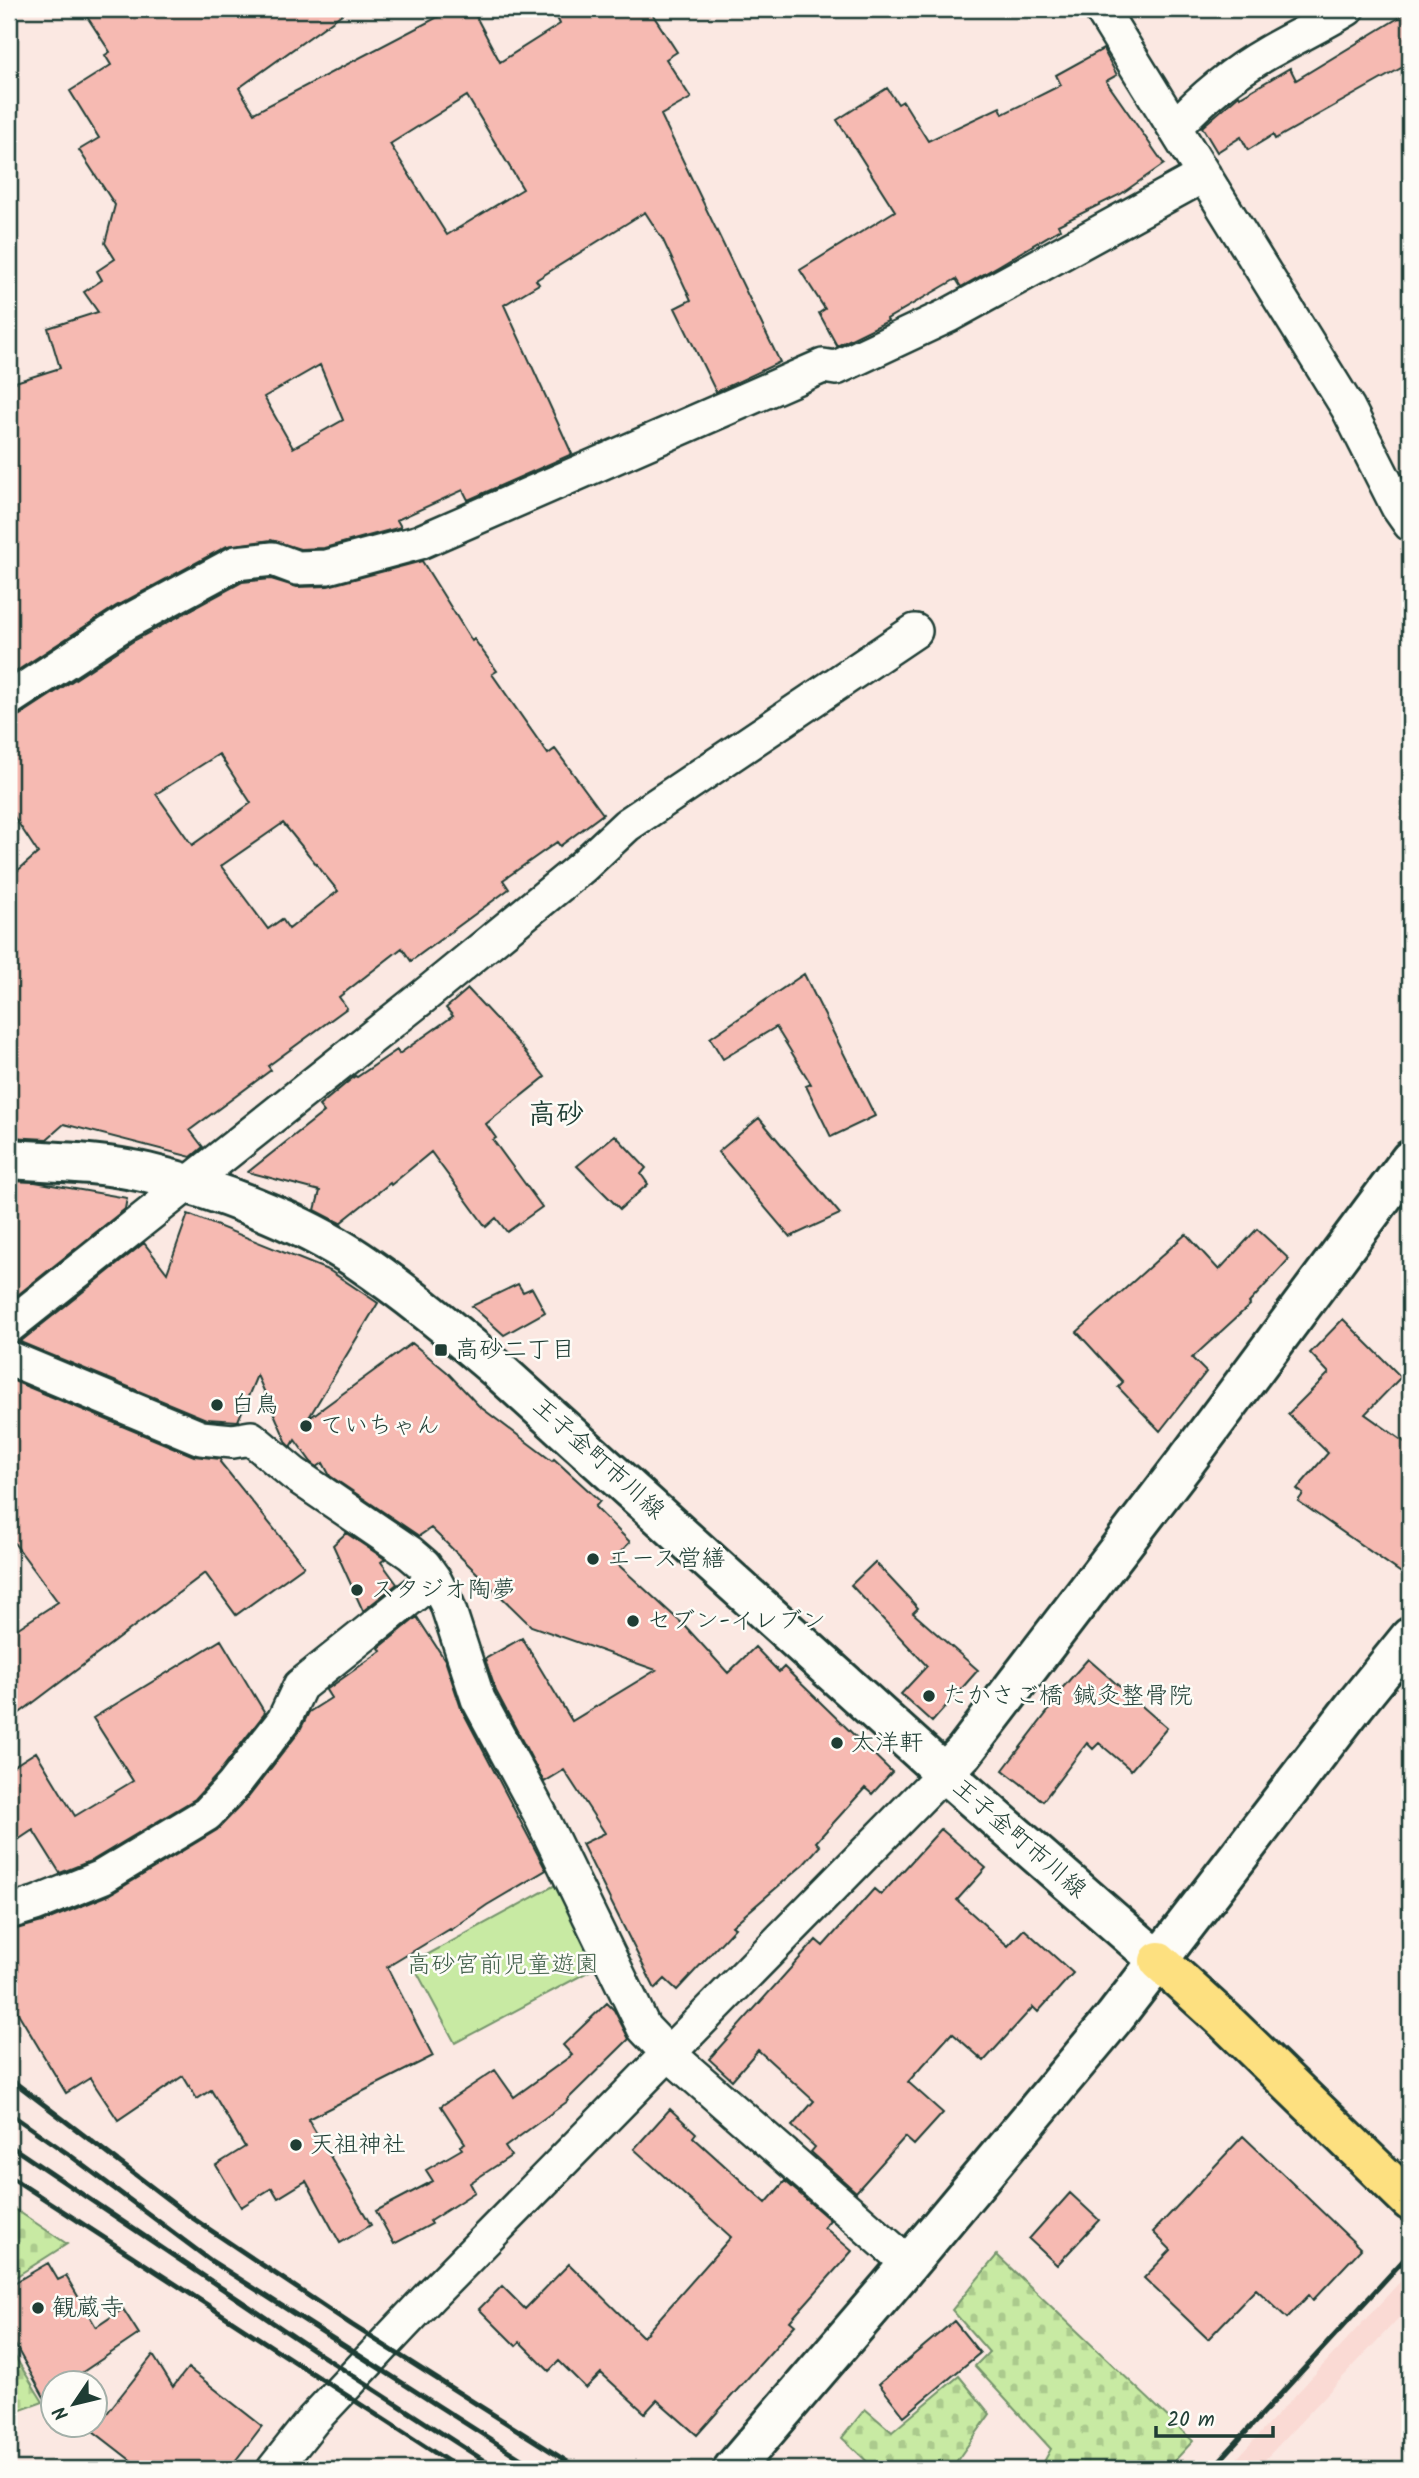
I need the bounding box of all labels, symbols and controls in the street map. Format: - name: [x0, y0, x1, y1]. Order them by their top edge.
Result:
- district label: 高砂: [528, 1093, 584, 1138]
- place label: 高砂二丁目: [455, 1331, 575, 1370]
- marker: 高砂二丁目: [433, 1342, 449, 1358]
- place label: 白鳥: [231, 1386, 279, 1425]
- street label: 王子金町市川線: [523, 1388, 673, 1530]
- marker: 白鳥: [209, 1397, 225, 1413]
- place label: ていちゃん: [320, 1407, 440, 1446]
- marker: ていちゃん: [298, 1418, 314, 1434]
- place label: エース営繕: [607, 1540, 726, 1579]
- marker: エース営繕: [585, 1551, 601, 1567]
- place label: スタジオ陶夢: [371, 1571, 515, 1610]
- marker: スタジオ陶夢: [349, 1582, 365, 1598]
- place label: セブン-イレブン: [647, 1602, 826, 1641]
- marker: セブン-イレブン: [625, 1613, 641, 1629]
- place label: たかさご橋 鍼灸整骨院: [943, 1677, 1193, 1716]
- marker: たかさご橋 鍼灸整骨院: [921, 1688, 937, 1704]
- place label: 太洋軒: [851, 1724, 923, 1763]
- marker: 太洋軒: [829, 1735, 845, 1751]
- street label: 王子金町市川線: [943, 1769, 1095, 1909]
- park label: 高砂宮前児童遊園: [407, 1946, 599, 1985]
- place label: 天祖神社: [310, 2126, 406, 2165]
- marker: 天祖神社: [288, 2137, 304, 2153]
- place label: 観蔵寺: [52, 2289, 124, 2328]
- marker: 観蔵寺: [30, 2300, 46, 2316]
- north arrow: [38, 2370, 108, 2440]
- scale bar: [1156, 2394, 1274, 2438]
- text: N: [46, 2399, 77, 2426]
- text: 20 m: [1167, 2404, 1215, 2437]

